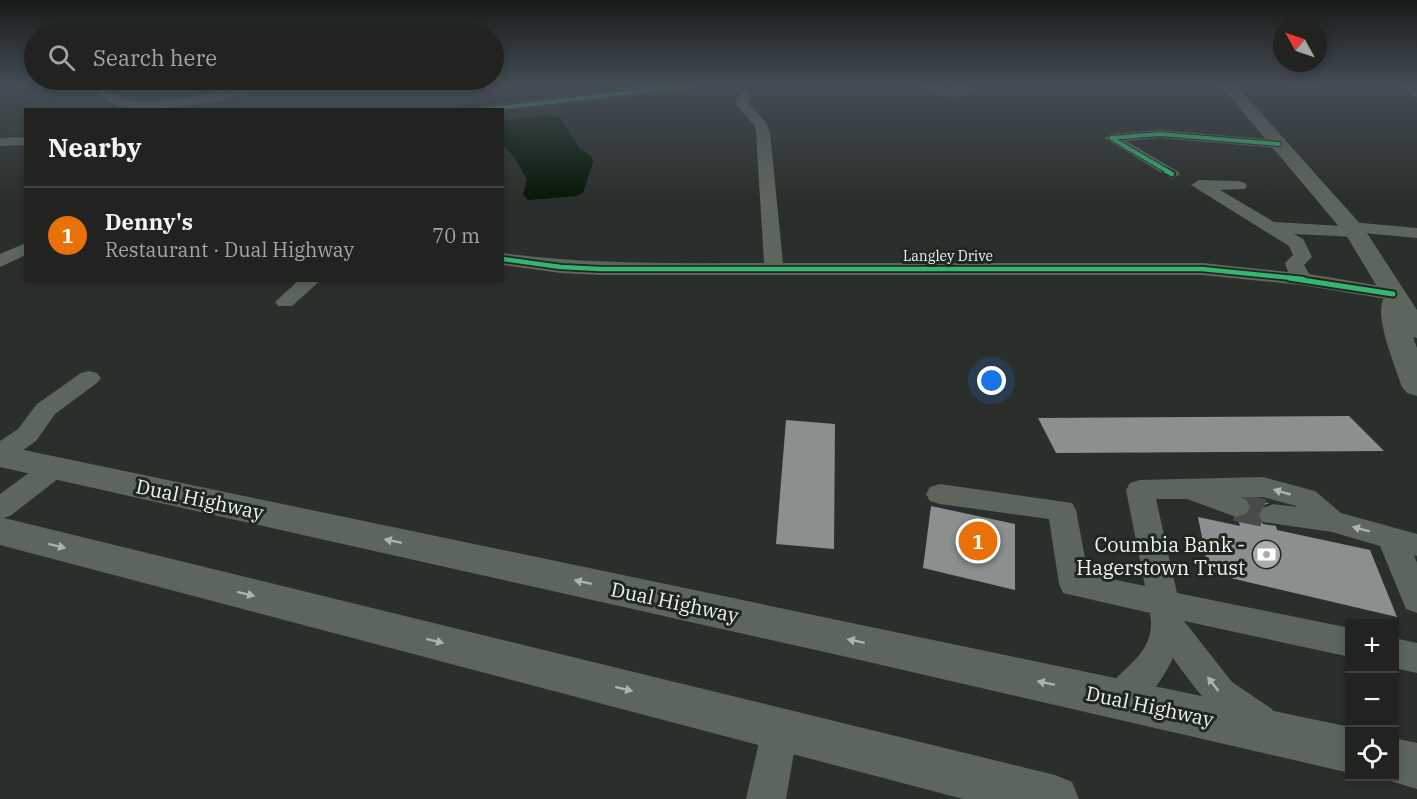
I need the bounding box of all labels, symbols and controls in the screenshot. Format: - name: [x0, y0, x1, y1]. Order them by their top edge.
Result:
- north arrow: [1273, 18, 1327, 72]
- search box: [24, 24, 504, 90]
- icon: search: [45, 41, 78, 74]
- text: Search here: [93, 43, 217, 72]
- text: Nearby: [48, 130, 142, 164]
- text: Denny's: [105, 207, 193, 236]
- text: 1: [62, 222, 74, 249]
- text: 70 m: [432, 222, 480, 249]
- text: Restaurant · Dual Highway: [105, 236, 354, 263]
- street label: Langley Drive: [903, 247, 993, 265]
- your location: [977, 366, 1006, 395]
- street label: Dual Highway: [134, 472, 267, 526]
- one-way arrow: [1273, 487, 1291, 496]
- pin: 1: [958, 518, 998, 564]
- one-way arrow: [1352, 524, 1370, 533]
- place label: Coumbia Bank - Hagerstown Trust: [1076, 531, 1245, 581]
- one-way arrow: [383, 536, 402, 545]
- bank icon: Coumbia Bank - Hagerstown Trust: [1250, 539, 1282, 571]
- one-way arrow: [48, 541, 66, 551]
- street label: Dual Highway: [609, 575, 742, 629]
- one-way arrow: [574, 577, 593, 586]
- one-way arrow: [237, 589, 255, 599]
- map controls: [1345, 619, 1399, 781]
- button: +: [1345, 619, 1399, 673]
- one-way arrow: [846, 636, 865, 645]
- one-way arrow: [426, 637, 444, 647]
- button: −: [1345, 673, 1399, 727]
- one-way arrow: [1207, 676, 1220, 692]
- one-way arrow: [1037, 678, 1056, 687]
- street label: Dual Highway: [1084, 679, 1217, 733]
- one-way arrow: [615, 685, 633, 695]
- button: locate: [1345, 727, 1399, 781]

